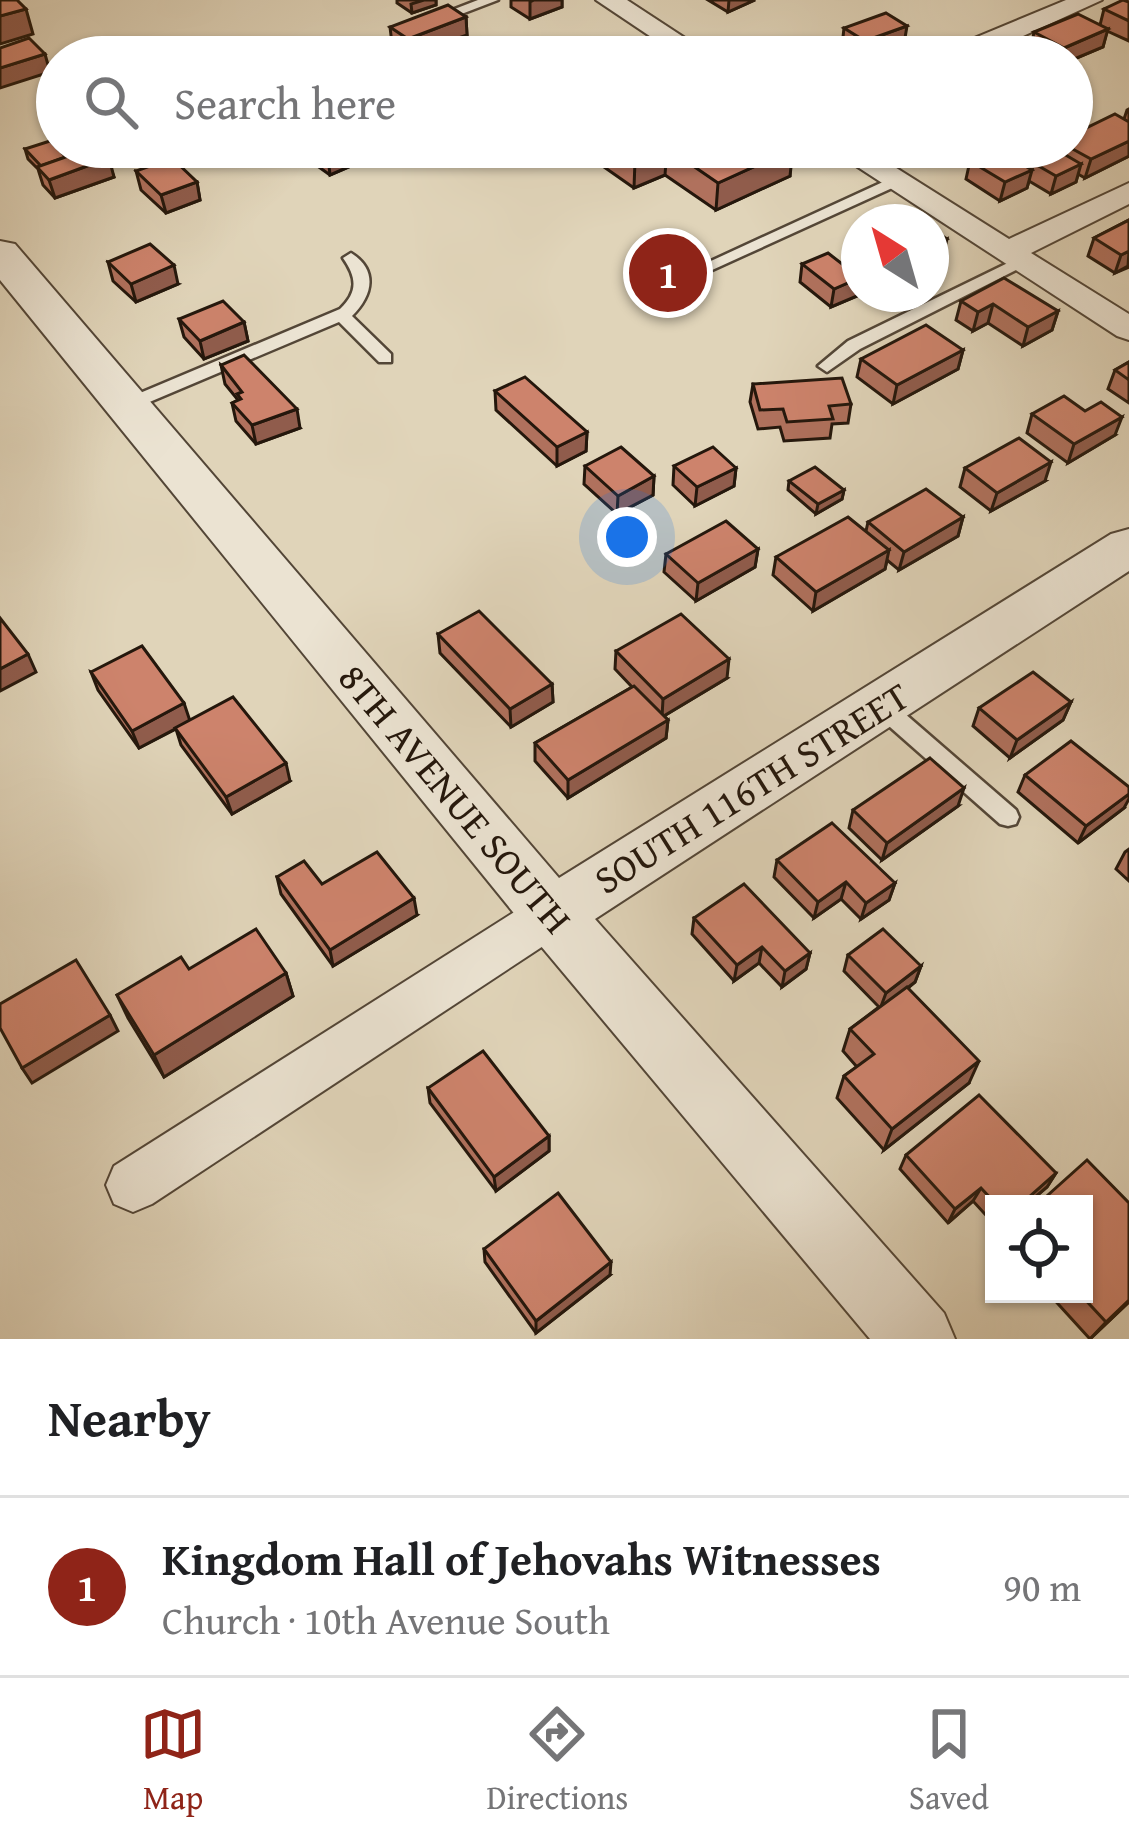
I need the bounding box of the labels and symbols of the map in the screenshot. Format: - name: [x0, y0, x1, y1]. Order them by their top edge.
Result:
- north arrow: [841, 204, 949, 312]
- pin: 1: [629, 228, 707, 318]
- your location: [597, 507, 657, 567]
- street label: 8TH AVENUE SOUTH: [326, 651, 586, 945]
- street label: SOUTH 116TH STREET: [582, 667, 920, 907]

